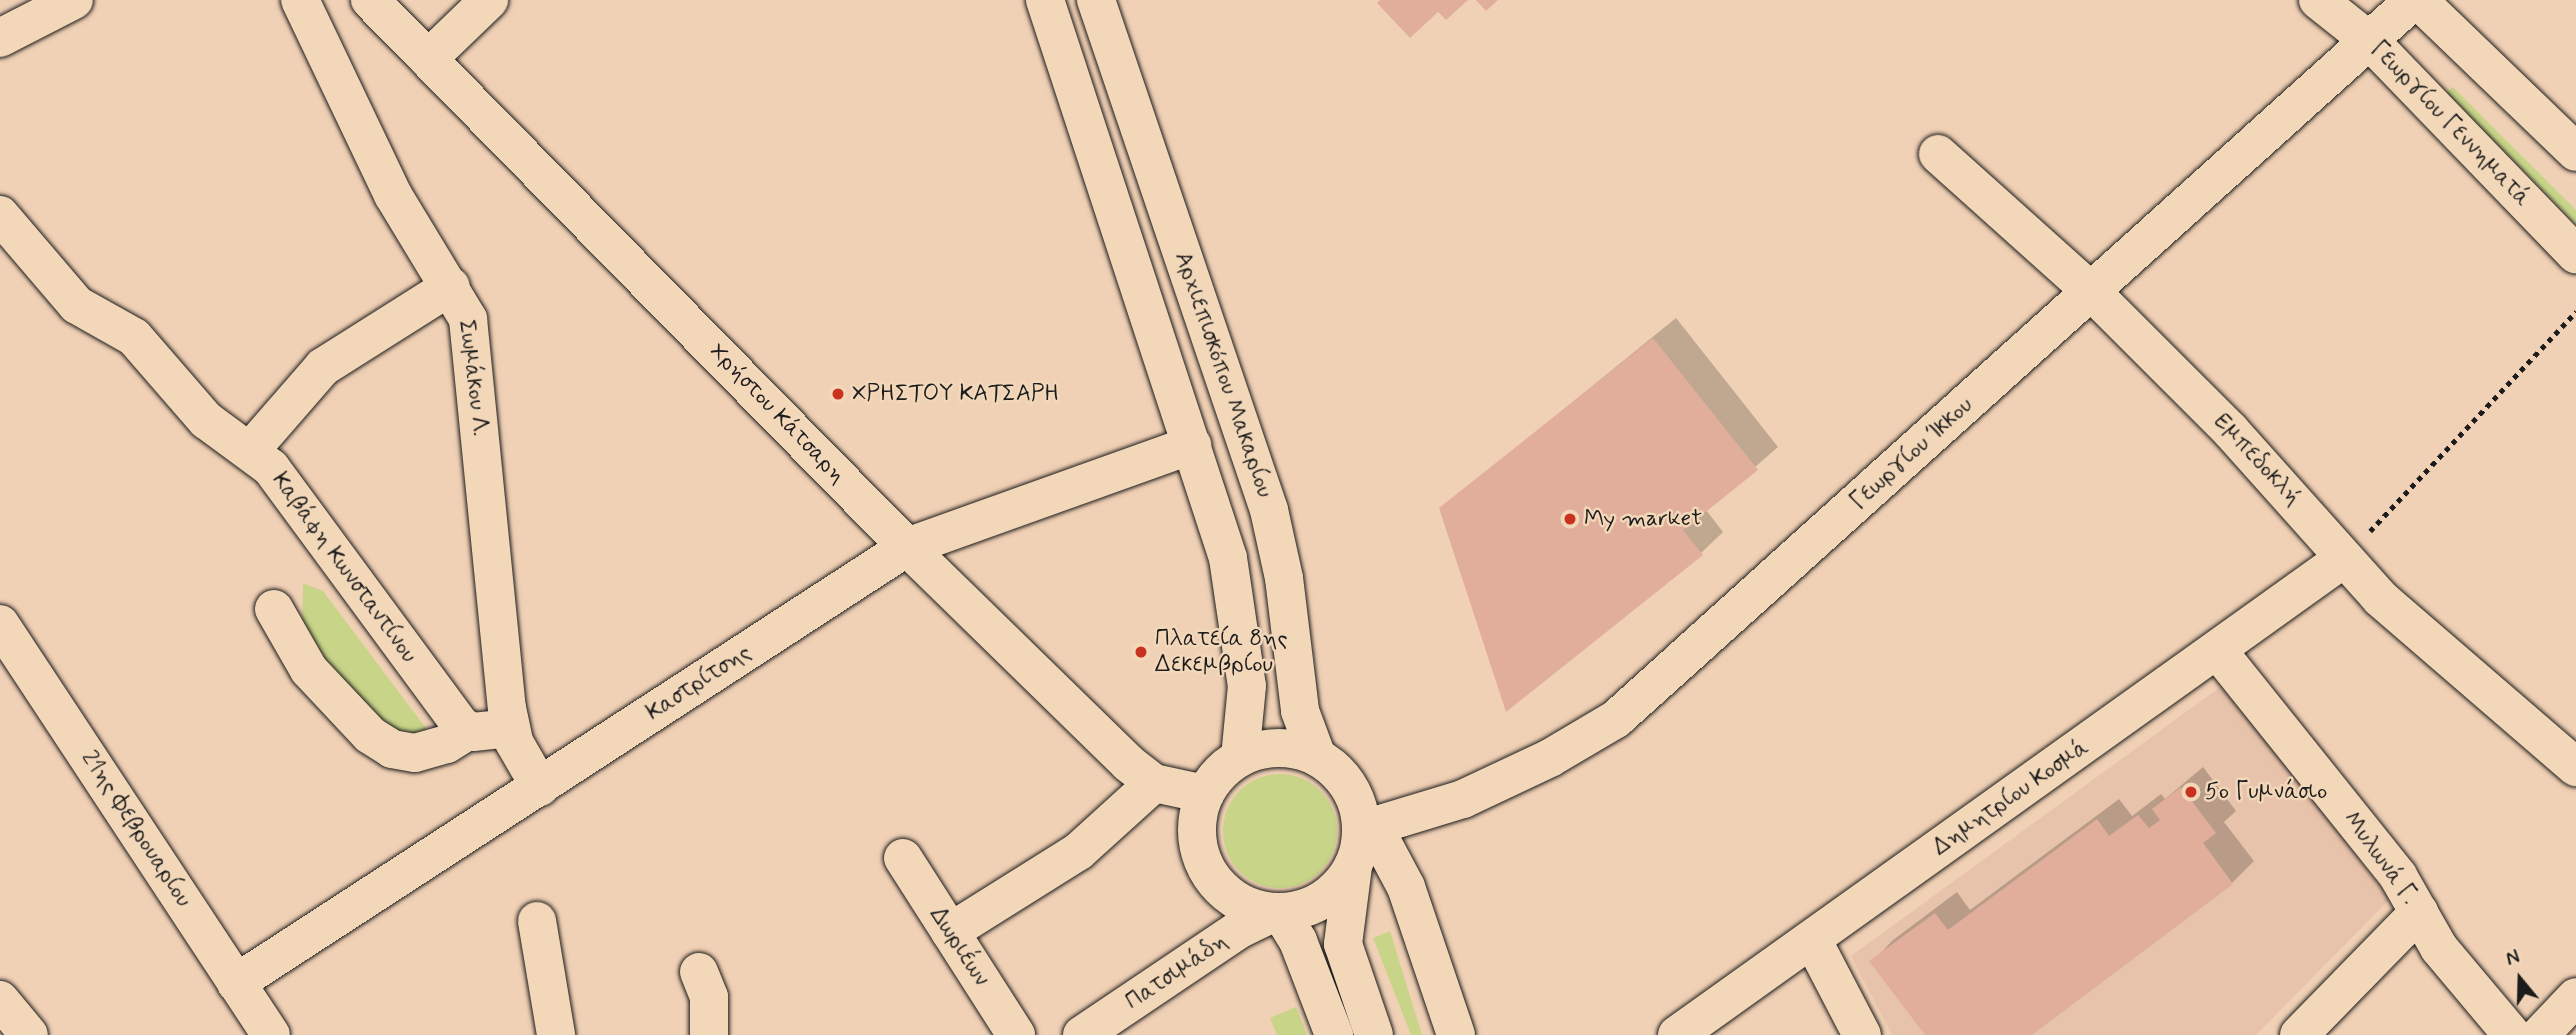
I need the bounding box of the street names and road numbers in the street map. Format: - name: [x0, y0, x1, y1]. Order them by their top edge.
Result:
- street label: Γεωργίου Γεννηματά: [2364, 36, 2536, 212]
- street label: Αρχιεπισκόπου Μακαρίου: [1168, 249, 1278, 501]
- street label: Σωμάκου Λ.: [452, 318, 494, 438]
- street label: Χρήστου Κάτσαρη: [703, 338, 851, 490]
- street label: Γεωργίου Ίκκου: [1845, 392, 1979, 516]
- street label: Εμπεδοκλή: [2207, 408, 2307, 512]
- street label: Καβάφη Κωνσταντίνου: [266, 467, 422, 669]
- street label: Καστρίτσης: [642, 639, 756, 727]
- street label: Δημητρίου Κοσμά: [1928, 734, 2094, 862]
- street label: 21ης Φεβρουαρίου: [75, 745, 197, 913]
- street label: Μυλωνά Γ.: [2337, 806, 2423, 910]
- street label: Δωριέων: [923, 902, 995, 992]
- street label: Πατσιμάδη: [1121, 928, 1233, 1016]

